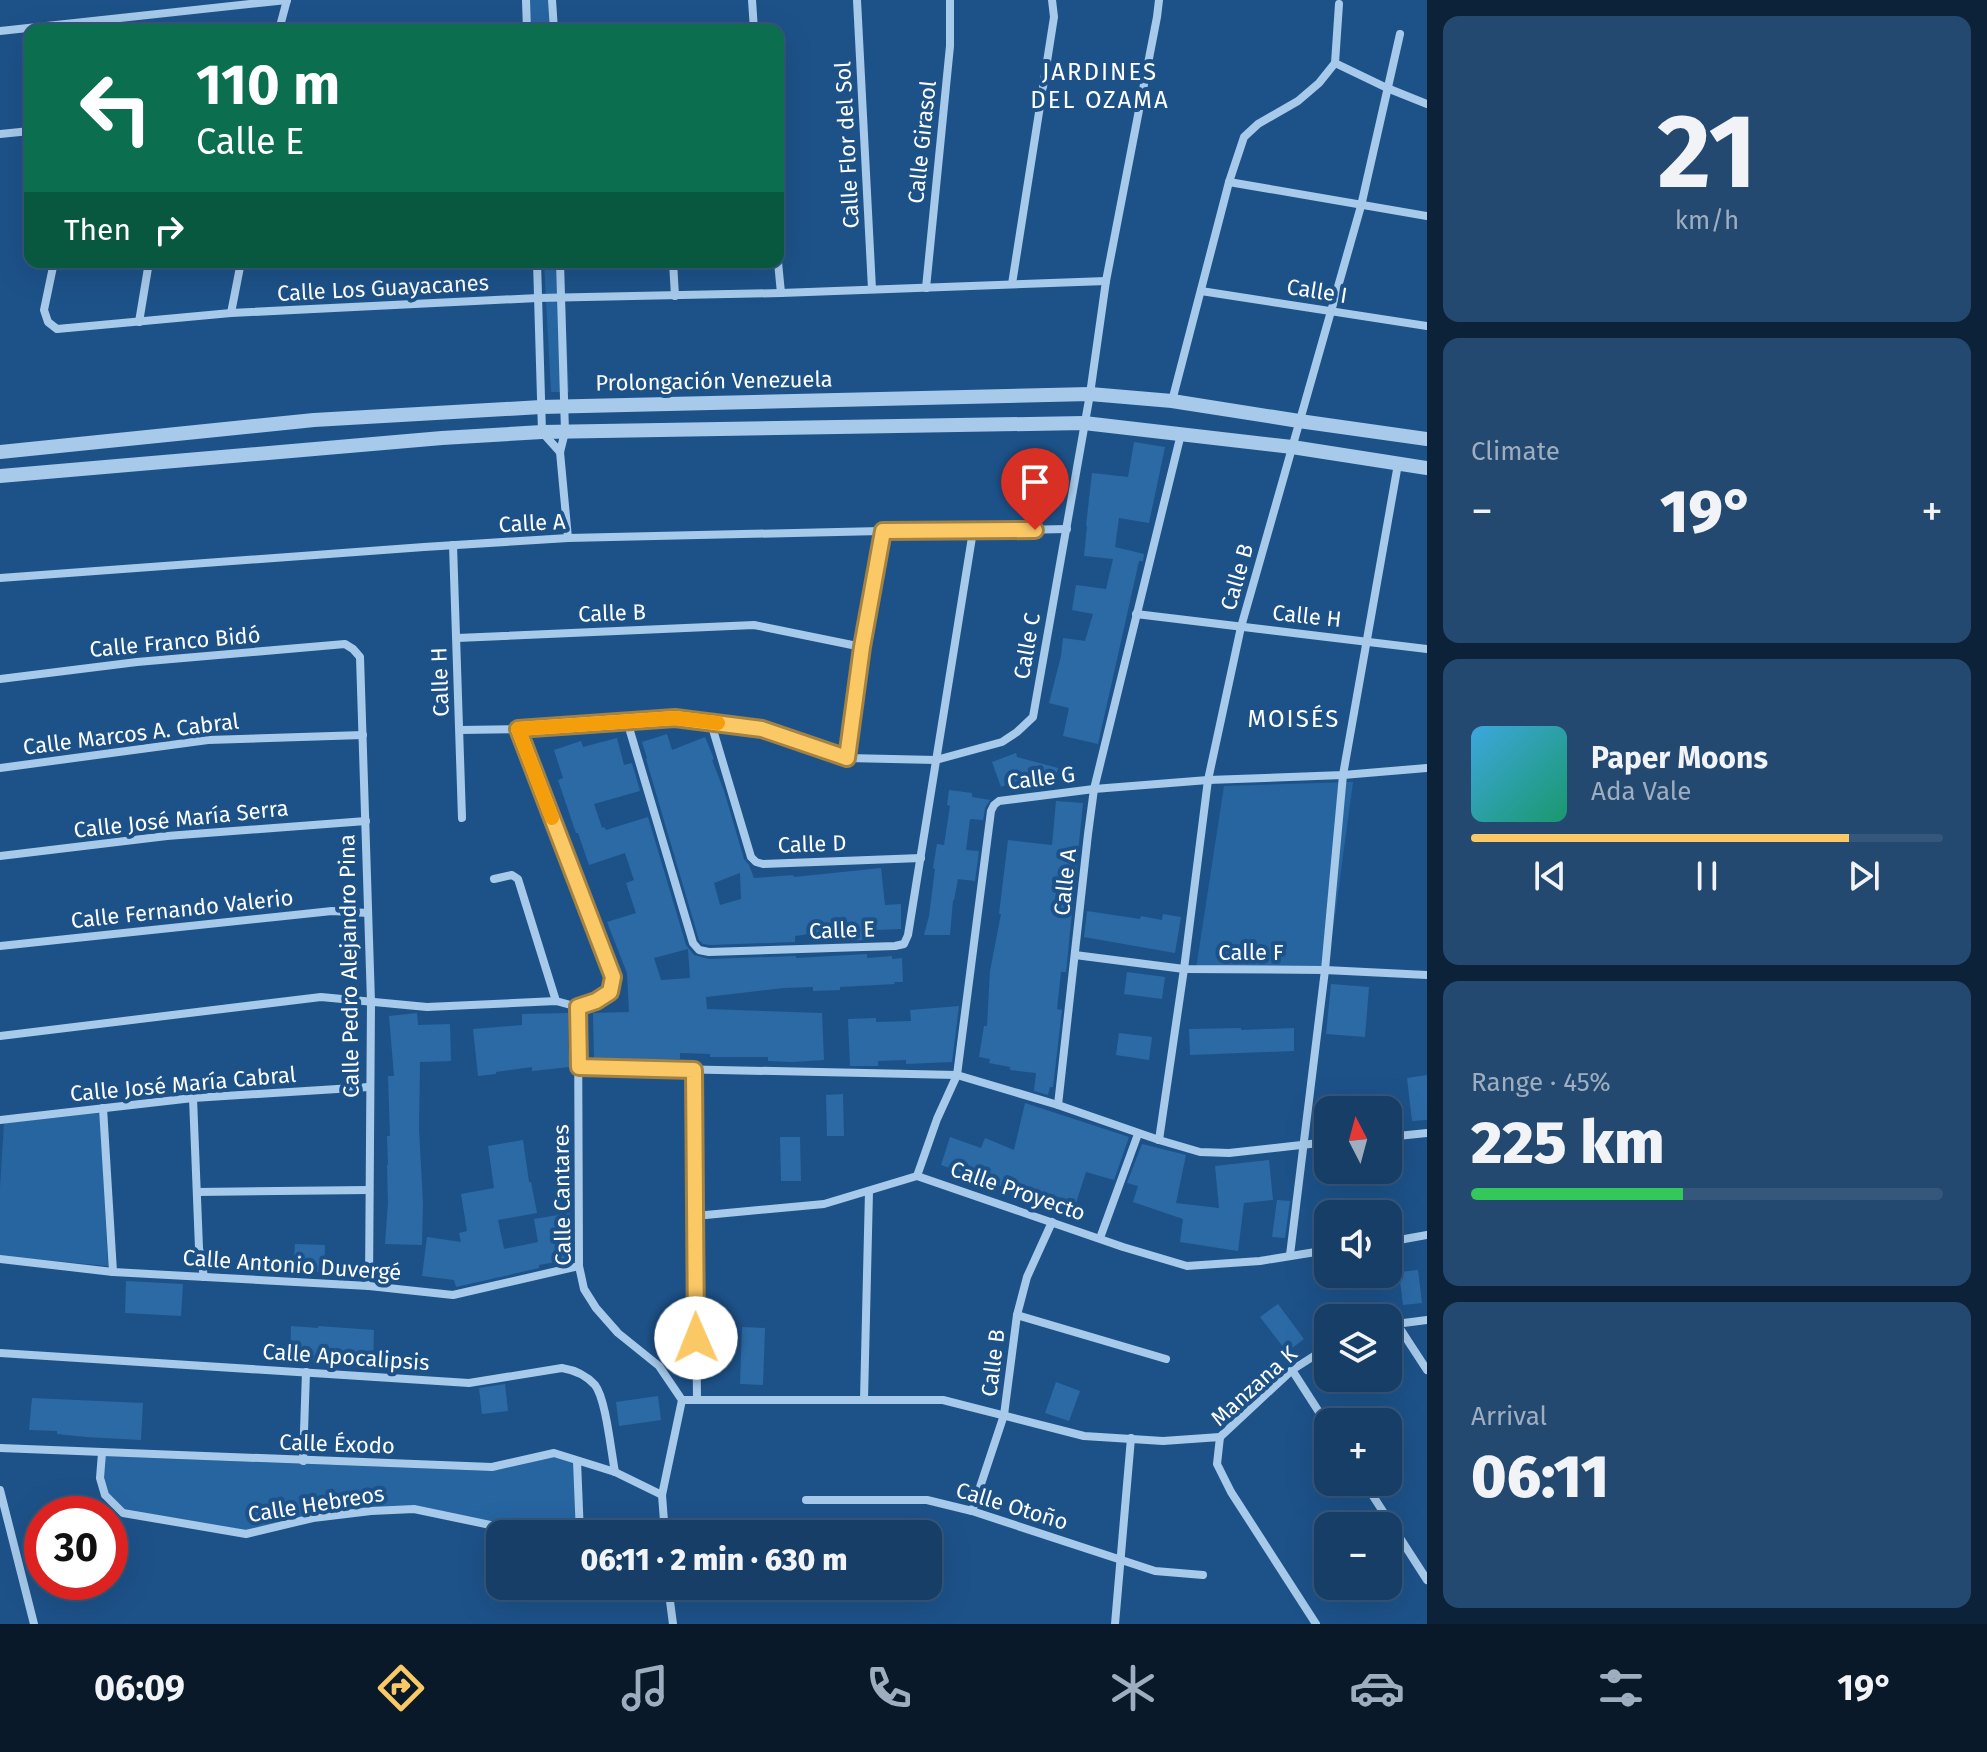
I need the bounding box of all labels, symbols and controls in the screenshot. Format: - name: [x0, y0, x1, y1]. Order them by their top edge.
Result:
- text: 110 m: [196, 52, 340, 119]
- icon: left: [64, 56, 168, 160]
- district label: JARDINES DEL OZAMA: [1030, 58, 1170, 114]
- street label: Calle Flor del Sol: [829, 61, 865, 229]
- street label: Calle Girasol: [902, 79, 942, 205]
- text: 21: [1657, 90, 1757, 215]
- text: Calle E: [196, 120, 304, 164]
- text: km/h: [1675, 205, 1739, 236]
- icon: right: [147, 208, 191, 252]
- text: Then: [64, 212, 131, 248]
- street label: Calle Los Guayacanes: [276, 269, 490, 307]
- street label: Calle I: [1285, 273, 1349, 309]
- street label: Prolongación Venezuela: [595, 365, 833, 397]
- text: Climate: [1471, 436, 1560, 467]
- pin: [1001, 448, 1069, 530]
- icon: arrive: [1013, 460, 1057, 504]
- text: 19°: [1660, 476, 1754, 548]
- text: −: [1471, 485, 1493, 538]
- text: +: [1921, 485, 1943, 538]
- street label: Calle A: [498, 508, 567, 538]
- street label: Calle B: [1215, 541, 1259, 613]
- street label: Calle B: [578, 598, 646, 628]
- street label: Calle H: [1271, 599, 1343, 633]
- street label: Calle C: [1008, 611, 1046, 681]
- street label: Calle Franco Bidó: [88, 621, 262, 663]
- street label: Calle H: [425, 647, 455, 717]
- district label: MOISÉS: [1248, 704, 1340, 733]
- street label: Calle Marcos A. Cabral: [22, 707, 240, 761]
- text: Paper Moons: [1591, 740, 1768, 776]
- street label: Calle G: [1005, 760, 1077, 796]
- text: Ada Vale: [1591, 776, 1691, 807]
- street label: Calle José María Serra: [72, 794, 290, 844]
- street label: Calle D: [777, 829, 847, 859]
- street label: Calle Pedro Alejandro Pina: [333, 834, 365, 1098]
- street label: Calle A: [1048, 847, 1082, 917]
- icon: previous: [1528, 854, 1572, 898]
- icon: pause: [1685, 854, 1729, 898]
- icon: next: [1842, 854, 1886, 898]
- street label: Calle Fernando Valerio: [69, 884, 295, 934]
- street label: Calle E: [808, 915, 876, 945]
- street label: Calle F: [1218, 939, 1284, 966]
- street label: Calle José María Cabral: [69, 1061, 297, 1107]
- text: Range · 45%: [1471, 1067, 1611, 1098]
- north arrow: [1314, 1096, 1402, 1184]
- map controls: [1314, 1096, 1402, 1600]
- text: 225 km: [1471, 1107, 1665, 1179]
- street label: Calle Cantares: [547, 1124, 577, 1266]
- street label: Calle Proyecto: [947, 1155, 1089, 1227]
- button: sound: [1314, 1200, 1402, 1288]
- street label: Calle Antonio Duvergé: [182, 1244, 402, 1286]
- position arrow: [654, 1296, 738, 1380]
- button: layers: [1314, 1304, 1402, 1392]
- street label: Calle B: [975, 1328, 1011, 1398]
- street label: Calle Apocalipsis: [262, 1338, 430, 1376]
- street label: Manzana K: [1205, 1340, 1303, 1432]
- text: Arrival: [1471, 1401, 1547, 1432]
- button: +: [1314, 1408, 1402, 1496]
- street label: Calle Éxodo: [279, 1428, 395, 1460]
- text: 06:11: [1471, 1441, 1609, 1513]
- street label: Calle Otoño: [953, 1476, 1071, 1536]
- street label: Calle Hebreos: [246, 1480, 386, 1528]
- speed limit sign: 30: [24, 1496, 128, 1600]
- button: −: [1314, 1512, 1402, 1600]
- text: 06:11 · 2 min · 630 m: [581, 1542, 847, 1578]
- icon: directions: [373, 1660, 429, 1716]
- icon: music: [617, 1660, 673, 1716]
- icon: phone: [861, 1660, 917, 1716]
- icon: climate: [1105, 1660, 1161, 1716]
- icon: car: [1349, 1660, 1405, 1716]
- icon: filters: [1593, 1660, 1649, 1716]
- text: 06:09: [94, 1666, 185, 1710]
- text: 19°: [1837, 1666, 1893, 1710]

